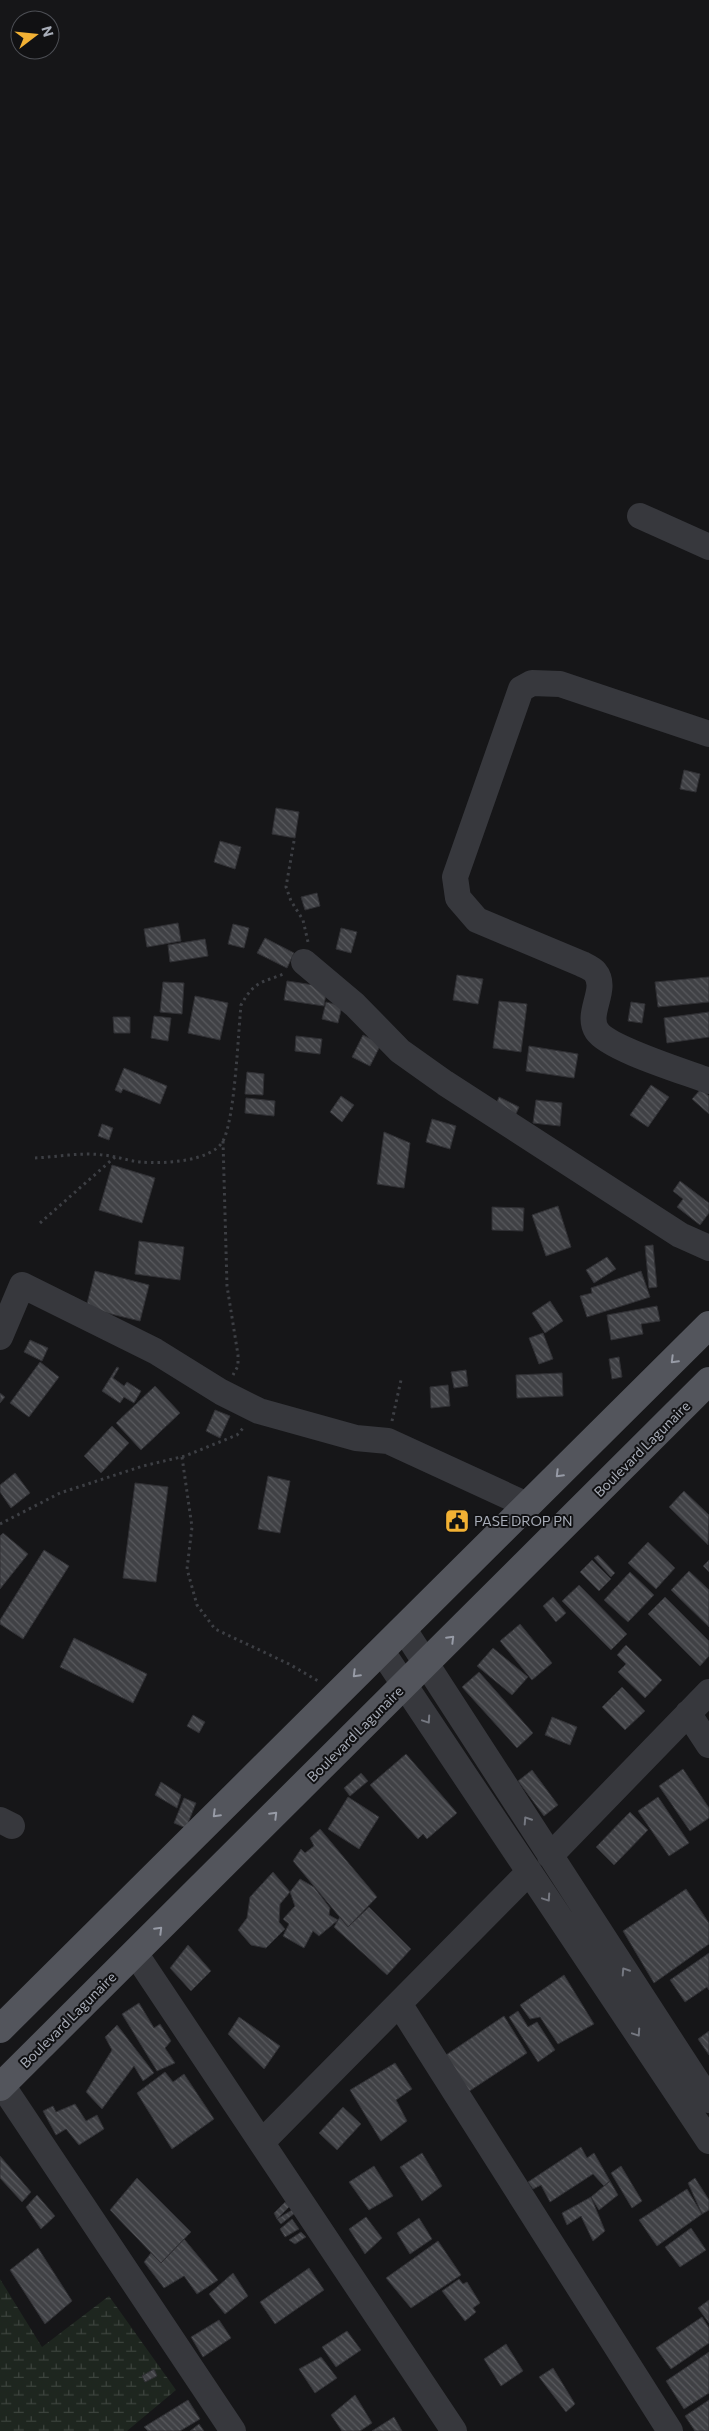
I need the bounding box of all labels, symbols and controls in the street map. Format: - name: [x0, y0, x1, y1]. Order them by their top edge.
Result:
- north arrow: [10, 10, 60, 60]
- text: N: [38, 24, 58, 39]
- one-way arrow: [671, 1354, 680, 1363]
- street label: Boulevard Lagunaire: [590, 1397, 693, 1500]
- one-way arrow: [555, 1468, 564, 1477]
- public building icon: PASE DROP PN: [444, 1508, 470, 1534]
- place label: PASE DROP PN: [474, 1512, 573, 1529]
- one-way arrow: [445, 1636, 454, 1645]
- one-way arrow: [353, 1668, 362, 1677]
- street label: Boulevard Lagunaire: [303, 1682, 406, 1785]
- one-way arrow: [421, 1714, 430, 1723]
- one-way arrow: [213, 1808, 222, 1817]
- one-way arrow: [268, 1812, 277, 1821]
- one-way arrow: [524, 1816, 533, 1826]
- one-way arrow: [540, 1893, 550, 1902]
- one-way arrow: [153, 1926, 162, 1935]
- one-way arrow: [622, 1967, 631, 1976]
- street label: Boulevard Lagunaire: [16, 1968, 119, 2071]
- one-way arrow: [631, 2028, 640, 2037]

